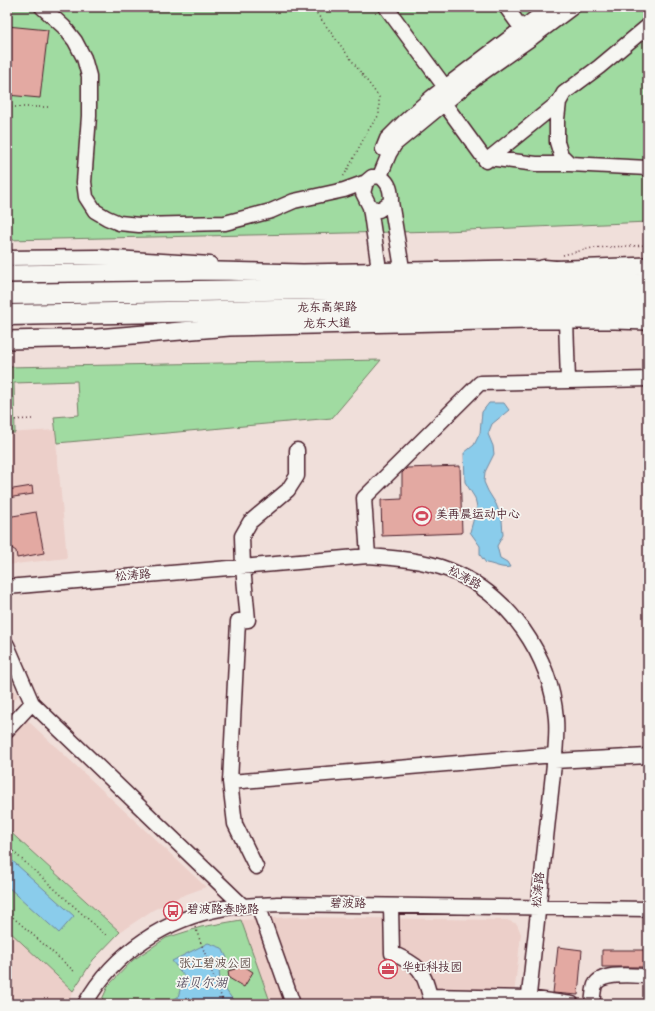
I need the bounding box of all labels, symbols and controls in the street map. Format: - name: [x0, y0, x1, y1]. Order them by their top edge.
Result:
- street label: 龙东高架路: [297, 300, 357, 317]
- street label: 龙东大道: [303, 317, 351, 332]
- sports icon: 美再晨运动中心: [411, 505, 433, 527]
- place label: 美再晨运动中心: [436, 508, 520, 523]
- street label: 松涛路: [445, 563, 484, 594]
- street label: 松涛路: [114, 567, 152, 586]
- street label: 松涛路: [530, 871, 549, 909]
- street label: 碧波路: [330, 897, 366, 912]
- bus stop icon: 碧波路春晓路: [162, 900, 184, 922]
- place label: 碧波路春晓路: [187, 902, 259, 918]
- park label: 张江碧波公园: [179, 957, 251, 972]
- office icon: 华虹科技园: [377, 958, 399, 980]
- place label: 华虹科技园: [402, 961, 462, 976]
- water label: 诺贝尔湖: [175, 976, 229, 992]

